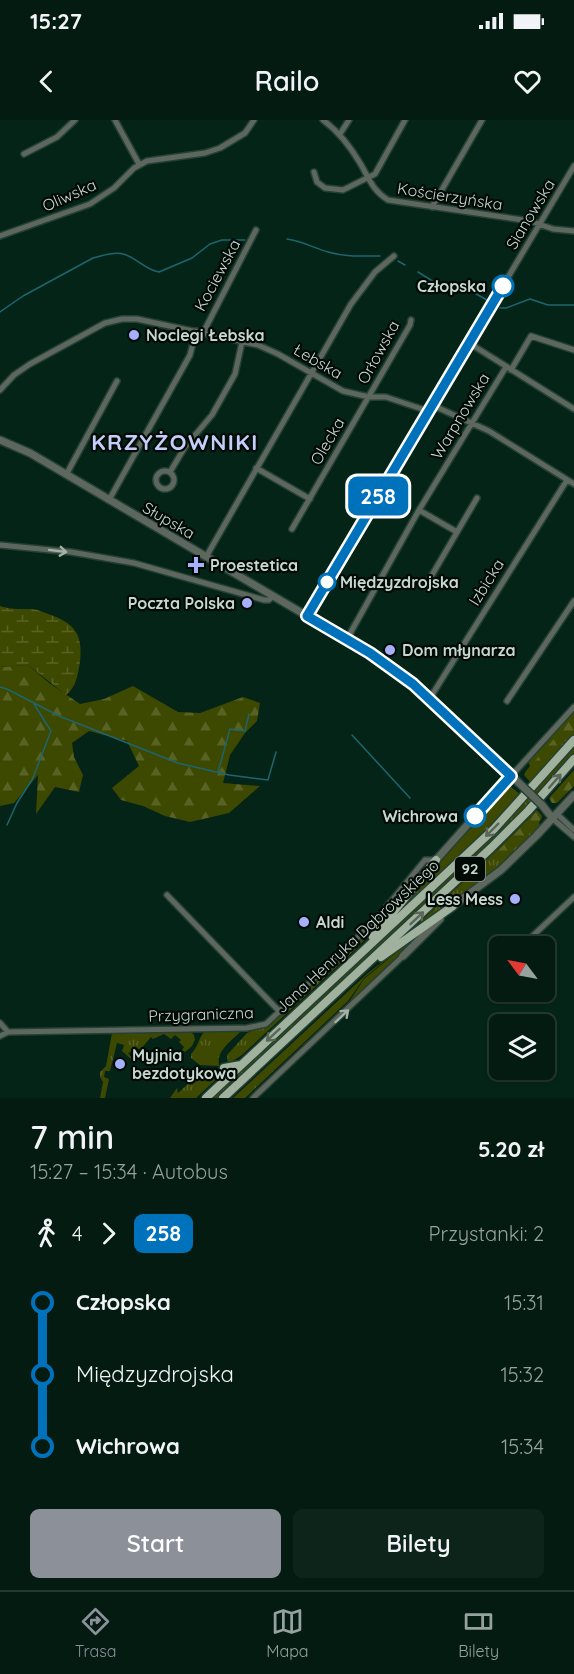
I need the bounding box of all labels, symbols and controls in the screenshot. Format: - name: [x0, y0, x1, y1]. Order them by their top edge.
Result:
- text: 15:27: [30, 7, 82, 35]
- text: Railo: [255, 64, 319, 98]
- icon: back: [30, 65, 63, 98]
- icon: heart: [511, 65, 544, 98]
- street label: Oliwska: [39, 174, 99, 216]
- street label: Sianowska: [501, 175, 559, 253]
- street label: Kościerzyńska: [396, 178, 504, 214]
- street label: Kociewska: [190, 236, 244, 314]
- marker: Człopska: [492, 275, 514, 297]
- place label: Człopska: [417, 276, 486, 296]
- street label: Orłowska: [352, 317, 404, 387]
- place label: Noclegi Łebska: [146, 325, 264, 345]
- marker: Noclegi Łebska: [127, 328, 141, 342]
- street label: Łebska: [290, 339, 346, 383]
- street label: Warpnowska: [426, 369, 494, 463]
- street label: Olecka: [306, 414, 348, 468]
- district label: KRZYŻOWNIKI: [91, 428, 259, 456]
- line badge: 258: [344, 476, 412, 515]
- text: 258: [360, 483, 396, 509]
- street label: Słupska: [139, 497, 199, 543]
- one-way arrow: [48, 546, 68, 557]
- place label: Proestetica: [210, 555, 298, 575]
- street label: Izbicka: [464, 555, 508, 609]
- marker: Proestetica: [187, 556, 205, 574]
- place label: Międzyzdrojska: [340, 572, 459, 592]
- marker: Międzyzdrojska: [318, 573, 336, 591]
- place label: Poczta Polska: [128, 593, 235, 613]
- marker: Poczta Polska: [240, 596, 254, 610]
- place label: Dom młynarza: [402, 640, 516, 660]
- marker: Dom młynarza: [383, 643, 397, 657]
- one-way arrow: [548, 774, 562, 789]
- marker: Wichrowa: [464, 805, 486, 827]
- place label: Wichrowa: [382, 806, 458, 826]
- one-way arrow: [485, 823, 500, 837]
- street label: Jana Henryka Dąbrowskiego: [271, 855, 443, 1017]
- road number: 92: [455, 857, 485, 881]
- place label: Less Mess: [427, 889, 503, 909]
- marker: Less Mess: [508, 892, 522, 906]
- one-way arrow: [409, 911, 424, 925]
- place label: Aldi: [316, 912, 344, 932]
- marker: Aldi: [297, 915, 311, 929]
- north arrow: [489, 936, 555, 1002]
- map controls: [489, 936, 555, 1080]
- street label: Przygraniczna: [148, 1002, 254, 1026]
- one-way arrow: [334, 1009, 349, 1023]
- button: layers: [489, 1014, 555, 1080]
- one-way arrow: [266, 1028, 281, 1042]
- place label: Myjnia bezdotykowa: [132, 1045, 236, 1083]
- marker: Myjnia bezdotykowa: [113, 1057, 127, 1071]
- text: 7 min: [30, 1116, 114, 1157]
- text: 5.20 zł: [478, 1135, 544, 1163]
- text: 15:27 – 15:34 · Autobus: [30, 1159, 228, 1184]
- icon: walk: [30, 1217, 63, 1250]
- icon: forward: [92, 1217, 125, 1250]
- text: 258: [146, 1220, 181, 1246]
- text: 4: [72, 1221, 83, 1246]
- text: Przystanki: 2: [429, 1221, 544, 1246]
- text: Człopska: [76, 1288, 171, 1316]
- text: 15:31: [504, 1290, 544, 1315]
- text: Międzyzdrojska: [76, 1360, 234, 1388]
- text: 15:32: [500, 1362, 544, 1387]
- text: Wichrowa: [76, 1432, 180, 1460]
- text: 15:34: [501, 1434, 544, 1459]
- button: Start: [30, 1509, 281, 1578]
- button: Bilety: [293, 1509, 544, 1578]
- tab: Trasa: [75, 1605, 117, 1661]
- tab: Mapa: [266, 1605, 309, 1661]
- tab: Bilety: [458, 1605, 499, 1661]

